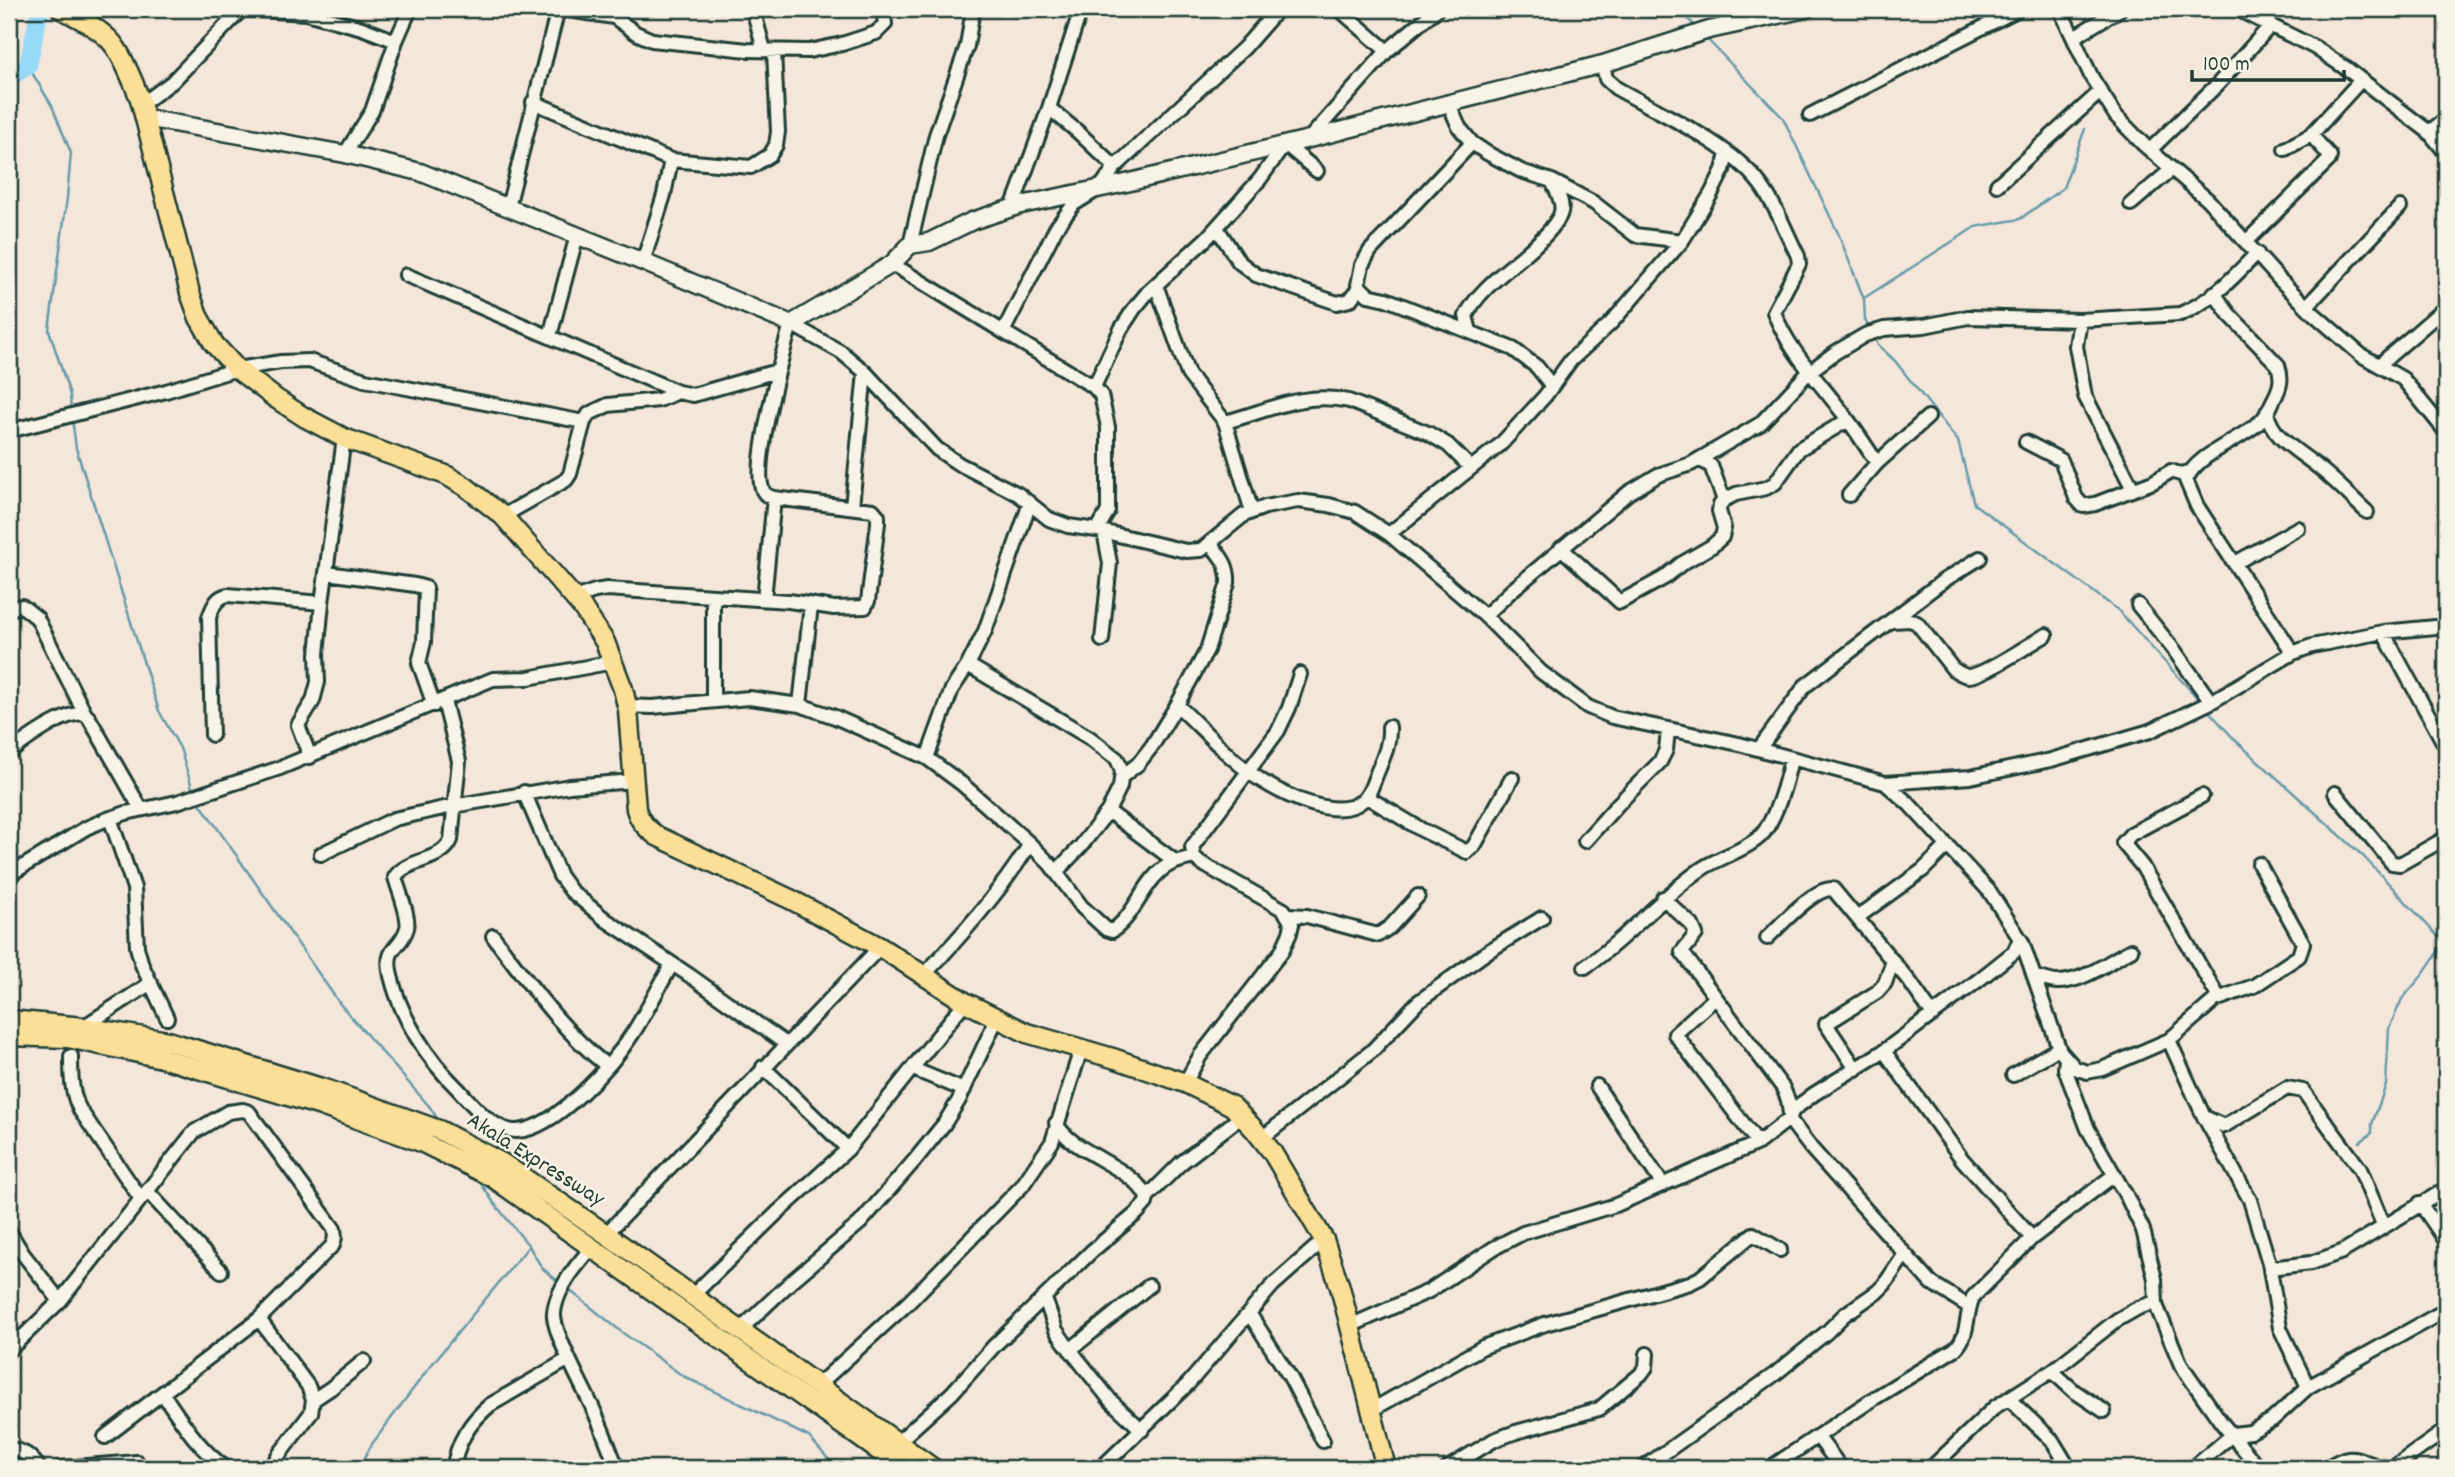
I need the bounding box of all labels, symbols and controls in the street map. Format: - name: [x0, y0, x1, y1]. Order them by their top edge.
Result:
- scale bar: [2192, 38, 2345, 82]
- text: 100 m: [2203, 51, 2250, 81]
- street label: Akala Expressway: [460, 1105, 611, 1217]

